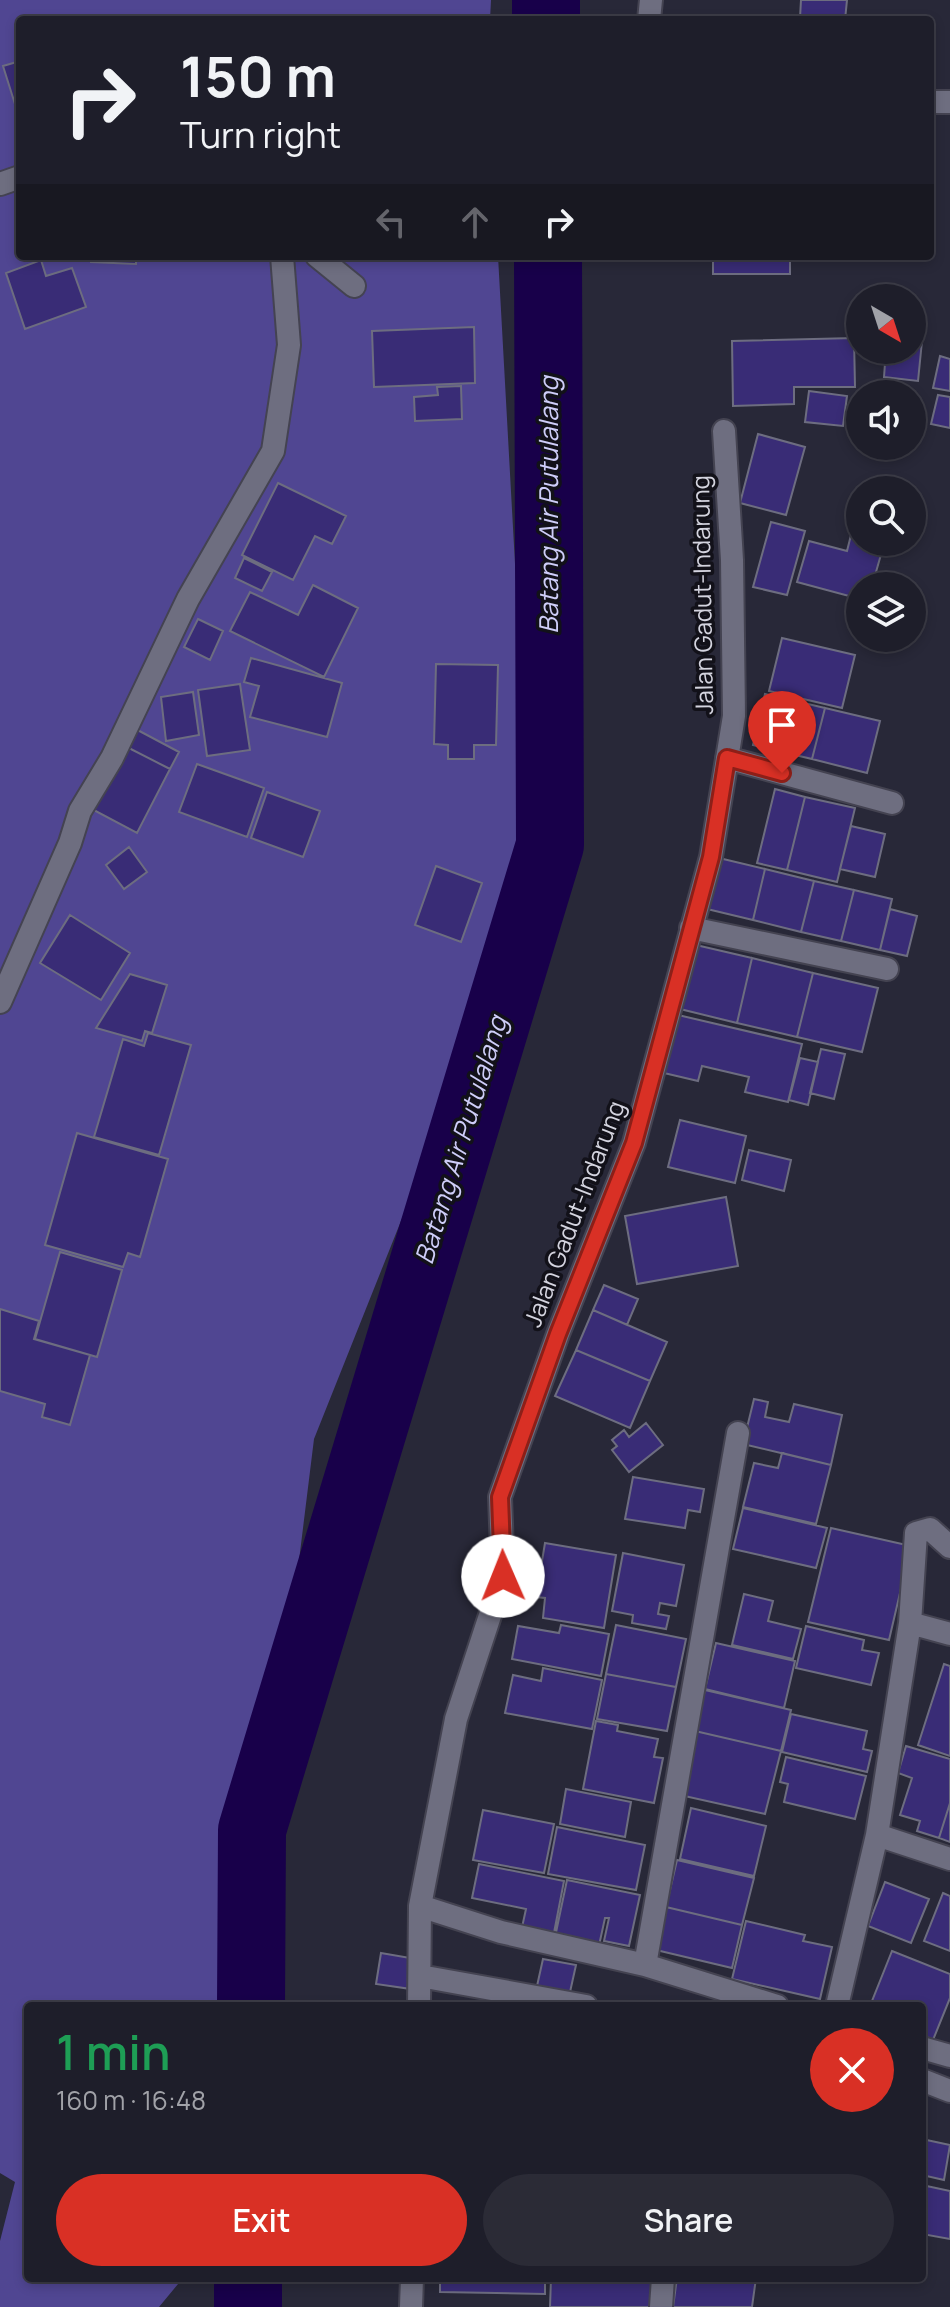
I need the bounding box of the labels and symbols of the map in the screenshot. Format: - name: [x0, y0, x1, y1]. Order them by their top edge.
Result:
- north arrow: [846, 284, 926, 364]
- water label: Batang Air Putulalang: [530, 374, 566, 634]
- street label: Jalan Gadut-Indarung: [683, 475, 720, 715]
- pin: [748, 691, 816, 773]
- water label: Batang Air Putulalang: [405, 1009, 516, 1268]
- street label: Jalan Gadut-Indarung: [515, 1096, 632, 1331]
- position arrow: [461, 1534, 545, 1618]

